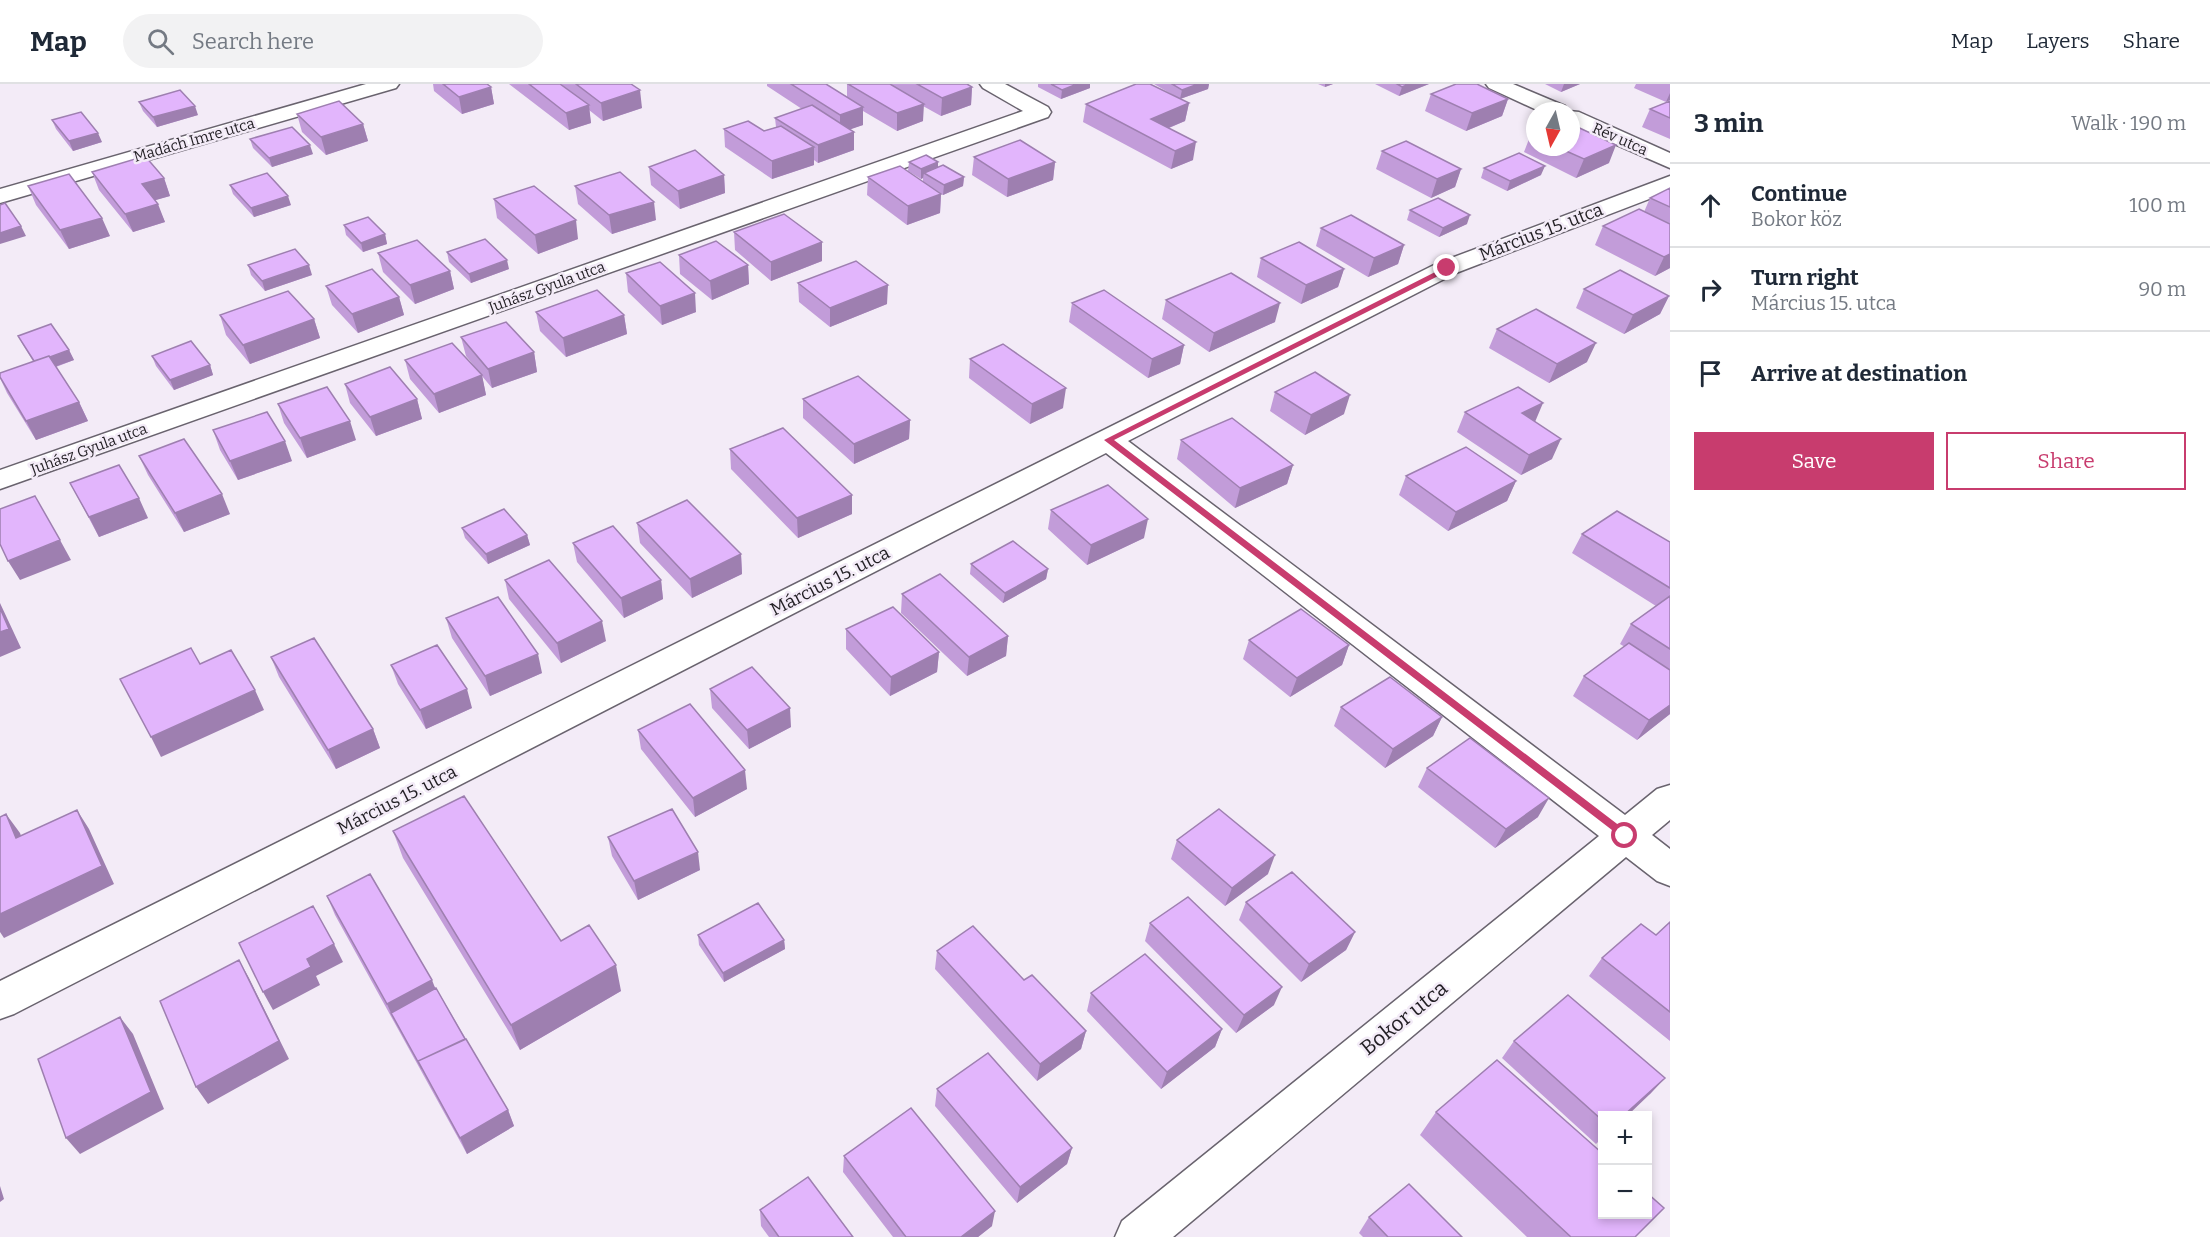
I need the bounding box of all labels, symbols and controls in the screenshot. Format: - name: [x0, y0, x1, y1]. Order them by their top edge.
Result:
- search box: [123, 14, 543, 68]
- text: Map: [30, 25, 87, 58]
- icon: search: [144, 25, 177, 58]
- text: Search here: [192, 28, 314, 55]
- text: Map: [1951, 28, 1993, 54]
- text: Layers: [2026, 28, 2090, 54]
- text: Share: [2123, 28, 2180, 54]
- north arrow: [1526, 102, 1580, 156]
- text: 3 min: [1694, 108, 1763, 139]
- text: Walk · 190 m: [2071, 111, 2186, 135]
- street label: Madách Imre utca: [131, 114, 257, 166]
- street label: Rév utca: [1590, 119, 1650, 159]
- text: Continue: [1751, 180, 1847, 207]
- icon: ahead: [1694, 189, 1727, 222]
- text: 100 m: [2129, 193, 2186, 217]
- street label: Március 15. utca: [1476, 198, 1606, 266]
- text: Bokor köz: [1751, 207, 1842, 231]
- route end: [1433, 254, 1459, 280]
- street label: Juhász Gyula utca: [485, 258, 608, 317]
- text: Turn right: [1751, 264, 1859, 291]
- icon: right: [1694, 273, 1727, 306]
- text: 90 m: [2138, 277, 2186, 301]
- text: Március 15. utca: [1751, 291, 1897, 315]
- icon: arrive: [1694, 357, 1727, 390]
- text: Arrive at destination: [1751, 360, 1967, 387]
- street label: Juhász Gyula utca: [27, 420, 150, 479]
- button: Save: [1694, 432, 1934, 490]
- button: Share: [1946, 432, 2186, 490]
- street label: Március 15. utca: [767, 541, 893, 621]
- street label: Március 15. utca: [334, 760, 460, 840]
- route start: [1611, 822, 1637, 848]
- street label: Bokor utca: [1355, 975, 1453, 1061]
- map controls: [1598, 1111, 1652, 1219]
- button: +: [1598, 1111, 1652, 1165]
- button: −: [1598, 1165, 1652, 1219]

